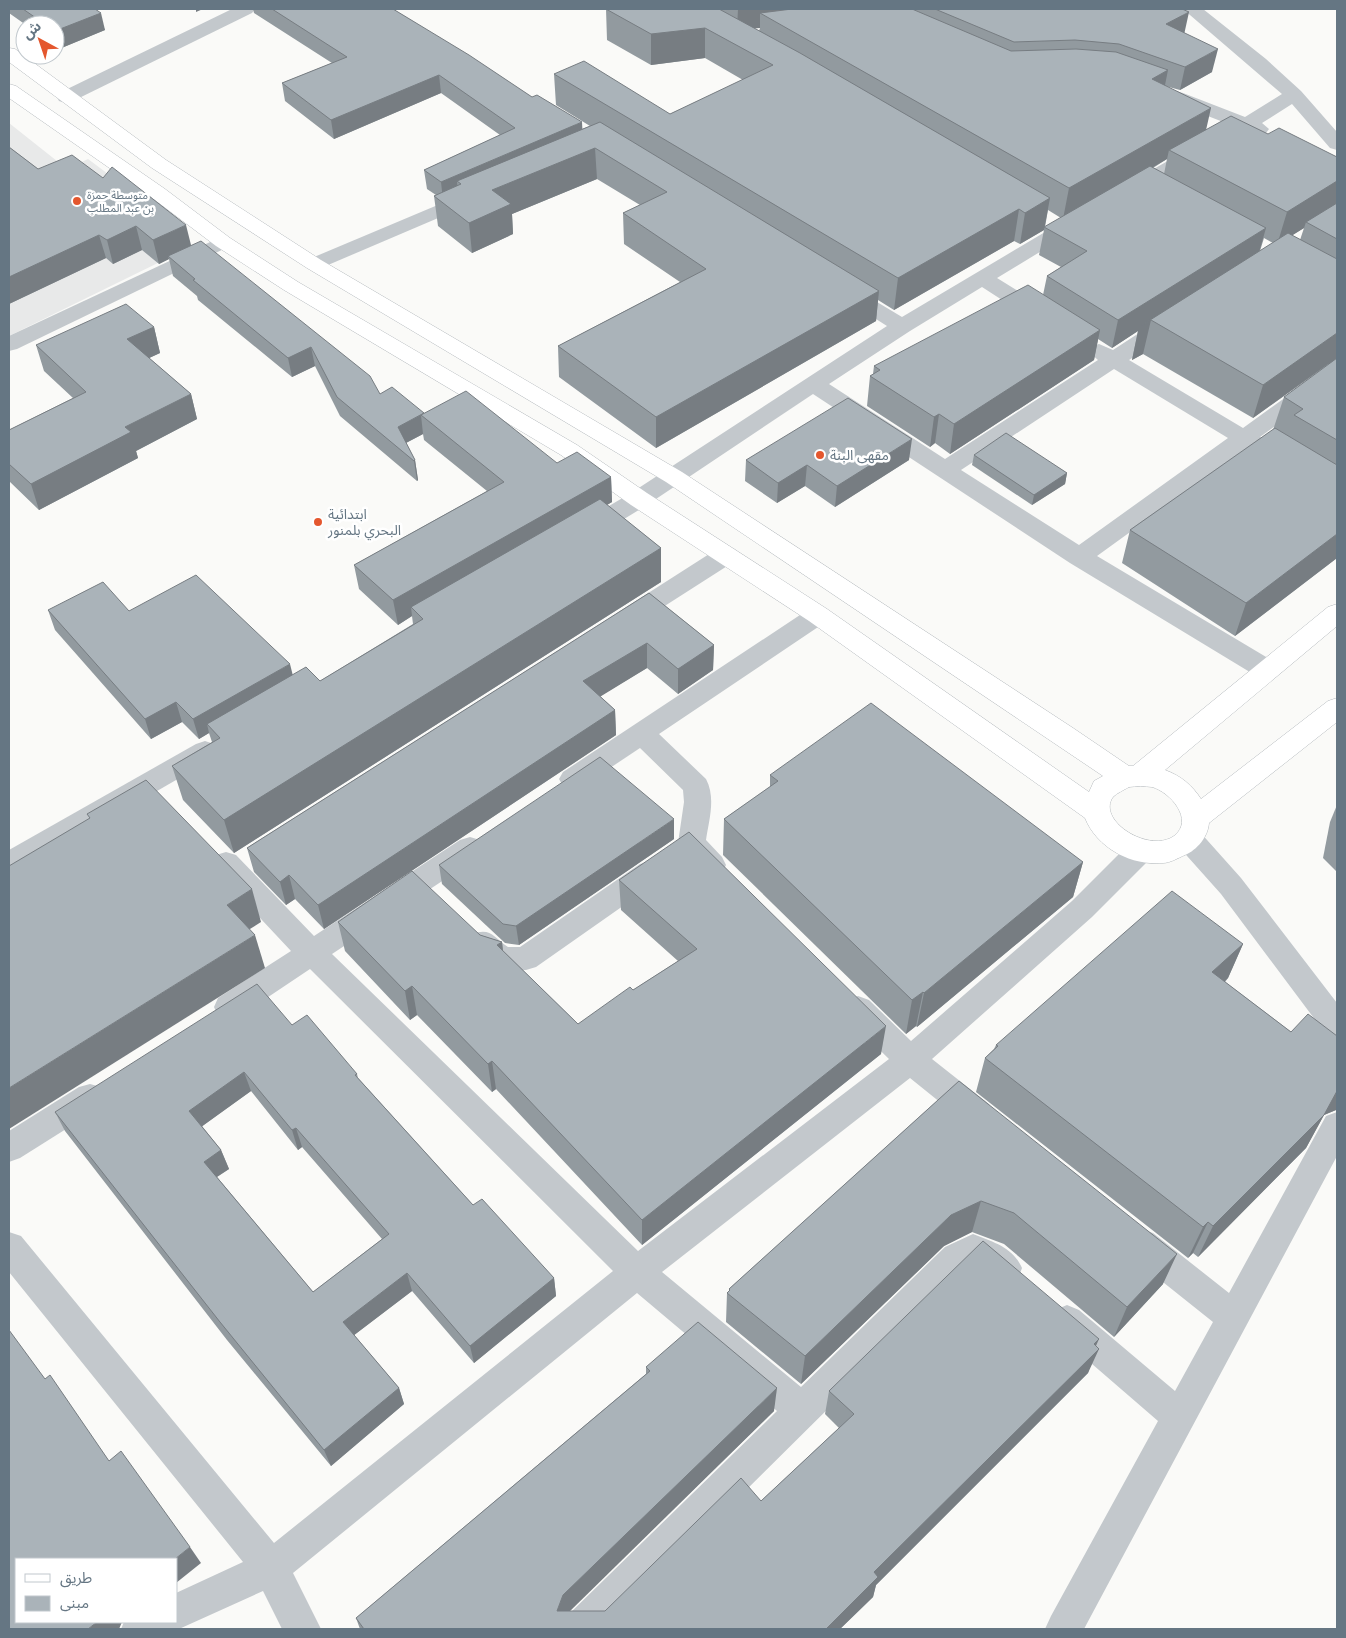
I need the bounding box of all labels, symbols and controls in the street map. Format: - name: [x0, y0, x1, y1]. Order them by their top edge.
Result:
- north arrow: [15, 15, 65, 65]
- text: ش: [19, 17, 45, 43]
- place label: متوسطة حمزة بن عبد المطلب: [87, 188, 154, 215]
- marker: متوسطة حمزة بن عبد المطلب: [71, 195, 83, 207]
- place label: مقهى البنة: [830, 446, 889, 464]
- marker: مقهى البنة: [814, 449, 826, 461]
- place label: ابتدائية البحري بلمنور: [327, 505, 401, 541]
- marker: ابتدائية البحري بلمنور: [312, 516, 324, 528]
- legend: [15, 1558, 178, 1623]
- text: طريق: [60, 1568, 92, 1588]
- text: مبنى: [60, 1593, 89, 1613]

